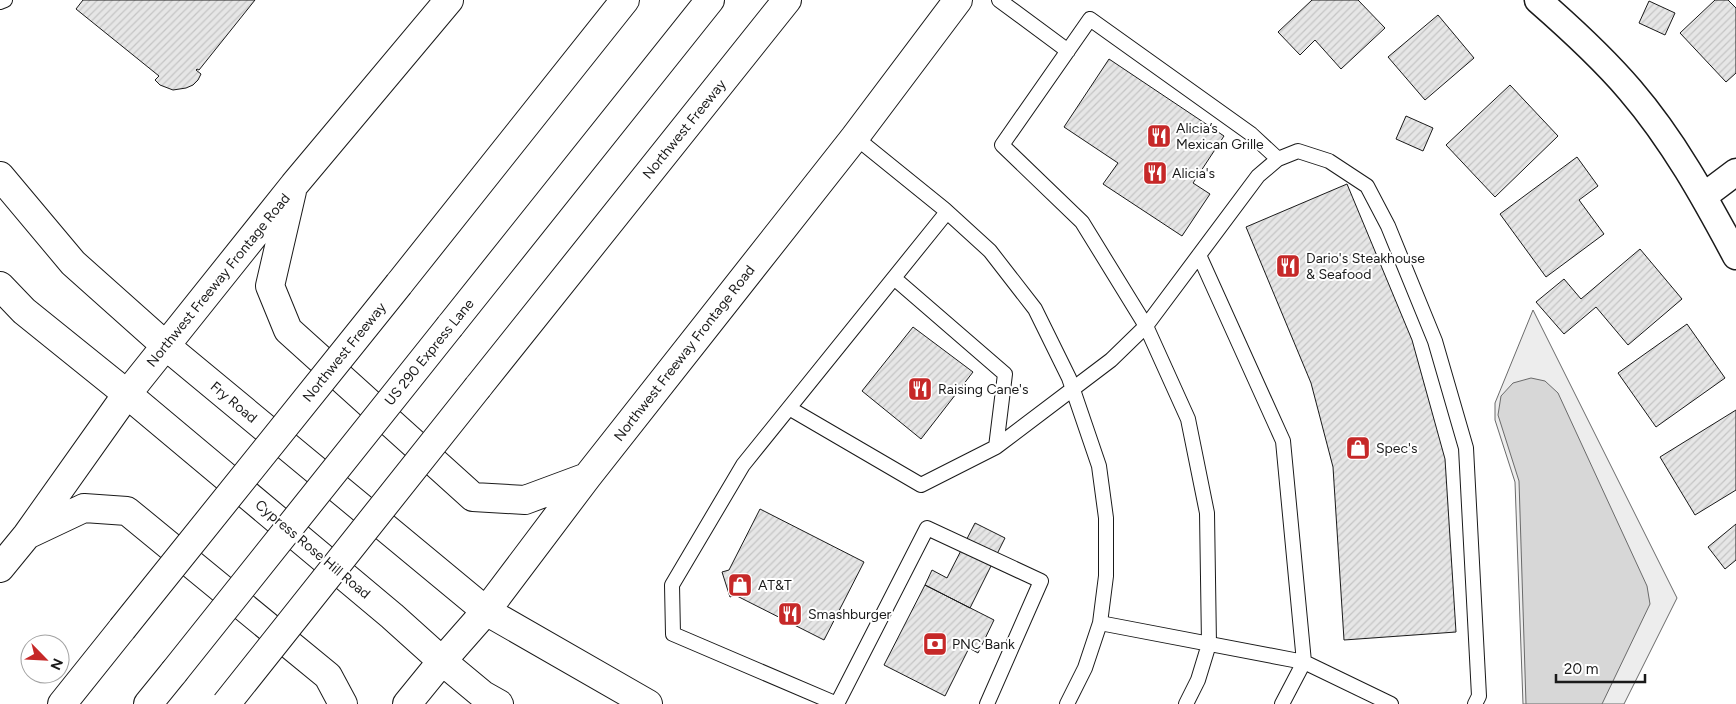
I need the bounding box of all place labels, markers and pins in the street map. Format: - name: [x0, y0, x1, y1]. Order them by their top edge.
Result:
- place label: Alicia’s Mexican Grille: [1176, 120, 1264, 153]
- restaurant icon: Alicia’s Mexican Grille: [1146, 123, 1172, 149]
- restaurant icon: Alicia's: [1142, 160, 1168, 186]
- place label: Alicia's: [1172, 165, 1215, 182]
- place label: Dario's Steakhouse & Seafood: [1306, 250, 1425, 283]
- restaurant icon: Dario's Steakhouse & Seafood: [1275, 253, 1301, 279]
- restaurant icon: Raising Cane's: [907, 376, 933, 402]
- place label: Raising Cane's: [938, 381, 1028, 398]
- shop icon: Spec's: [1345, 435, 1371, 461]
- place label: Spec's: [1376, 440, 1417, 457]
- shop icon: AT&T: [727, 572, 753, 598]
- place label: AT&T: [758, 577, 792, 594]
- restaurant icon: Smashburger: [777, 601, 803, 627]
- place label: Smashburger: [808, 606, 892, 623]
- bank icon: PNC Bank: [922, 631, 948, 657]
- place label: PNC Bank: [952, 636, 1015, 653]

